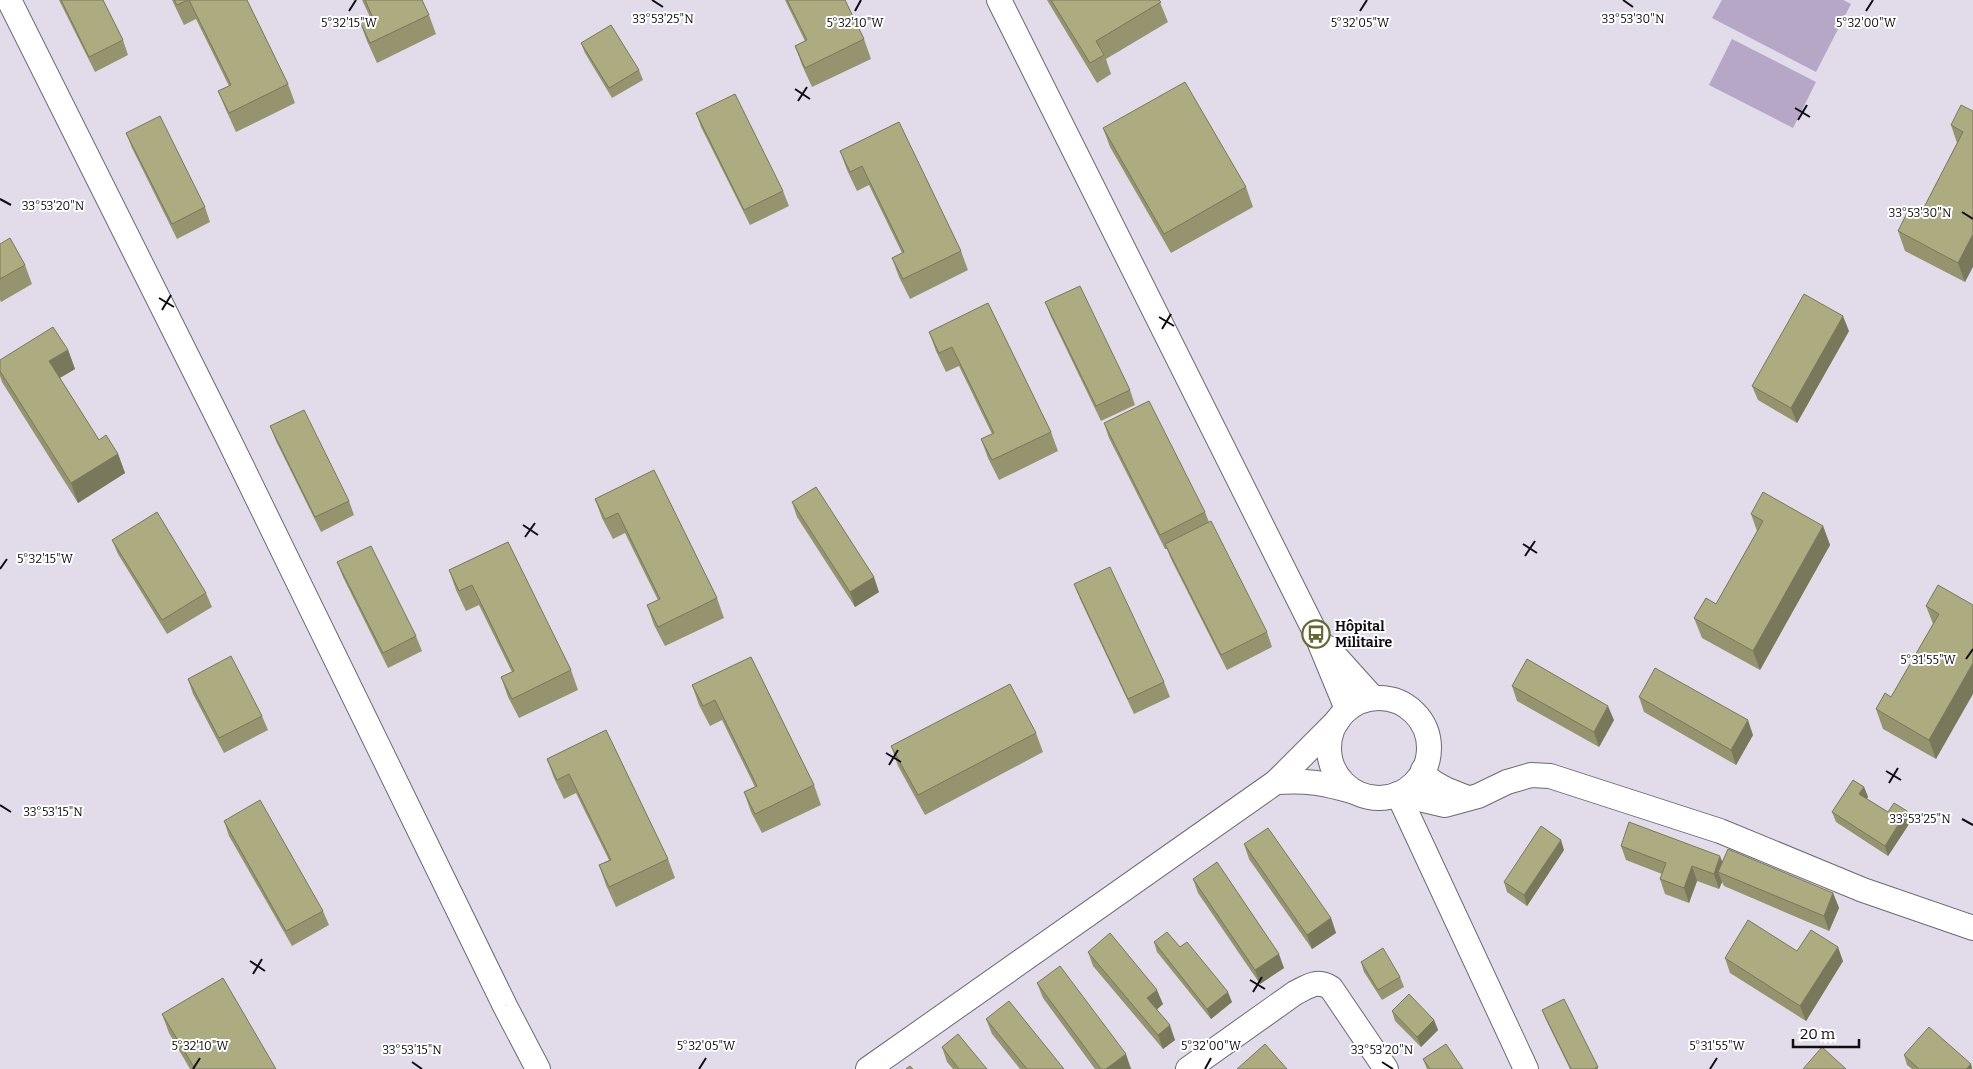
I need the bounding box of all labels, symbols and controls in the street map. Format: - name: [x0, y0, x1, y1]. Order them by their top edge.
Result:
- text: 33°53'25"N: [632, 12, 694, 26]
- text: 33°53'30"N: [1602, 12, 1665, 26]
- text: 5°32'15"W: [321, 16, 378, 30]
- text: 5°32'10"W: [826, 16, 884, 30]
- text: 5°32'05"W: [1331, 16, 1390, 30]
- text: 5°32'00"W: [1836, 16, 1897, 30]
- text: 33°53'20"N: [22, 199, 85, 213]
- text: 33°53'30"N: [1889, 206, 1952, 220]
- text: 5°32'15"W: [17, 552, 74, 566]
- place label: Hôpital Militaire: [1335, 618, 1393, 651]
- bus stop icon: Hôpital Militaire: [1301, 619, 1331, 649]
- text: 5°31'55"W: [1900, 653, 1957, 667]
- text: 33°53'15"N: [23, 805, 83, 819]
- text: 33°53'25"N: [1889, 812, 1951, 826]
- scale bar: [1793, 1016, 1859, 1048]
- text: 20 m: [1800, 1025, 1836, 1043]
- text: 5°32'10"W: [171, 1039, 229, 1053]
- text: 5°32'05"W: [677, 1039, 736, 1053]
- text: 5°32'00"W: [1181, 1039, 1242, 1053]
- text: 5°31'55"W: [1689, 1039, 1746, 1053]
- text: 33°53'15"N: [382, 1043, 442, 1057]
- text: 33°53'20"N: [1351, 1043, 1414, 1057]

